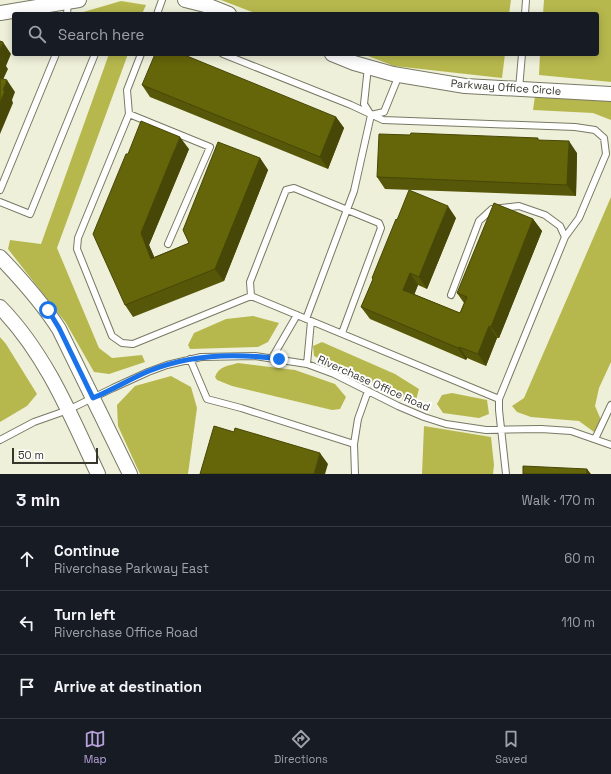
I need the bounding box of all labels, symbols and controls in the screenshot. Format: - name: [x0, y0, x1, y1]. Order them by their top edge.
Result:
- search box: [12, 12, 599, 56]
- icon: search: [26, 23, 48, 45]
- text: Search here: [58, 25, 144, 44]
- street label: Parkway Office Circle: [450, 76, 562, 98]
- route start: [39, 301, 57, 319]
- route end: [270, 350, 288, 368]
- street label: Riverchase Office Road: [316, 352, 432, 414]
- scale bar: [12, 446, 98, 465]
- text: 50 m: [18, 448, 44, 462]
- text: 3 min: [16, 489, 60, 511]
- text: Walk · 170 m: [521, 492, 595, 509]
- text: Continue: [54, 541, 120, 560]
- icon: ahead: [16, 548, 38, 570]
- text: 60 m: [564, 550, 595, 567]
- text: Riverchase Parkway East: [54, 560, 209, 577]
- text: Turn left: [54, 605, 116, 624]
- icon: left: [16, 612, 38, 634]
- text: 110 m: [561, 614, 595, 631]
- text: Riverchase Office Road: [54, 624, 198, 641]
- icon: arrive: [16, 676, 38, 698]
- text: Arrive at destination: [54, 677, 202, 696]
- tab: Map: [84, 728, 107, 766]
- tab: Directions: [274, 728, 328, 766]
- tab: Saved: [495, 728, 527, 766]

